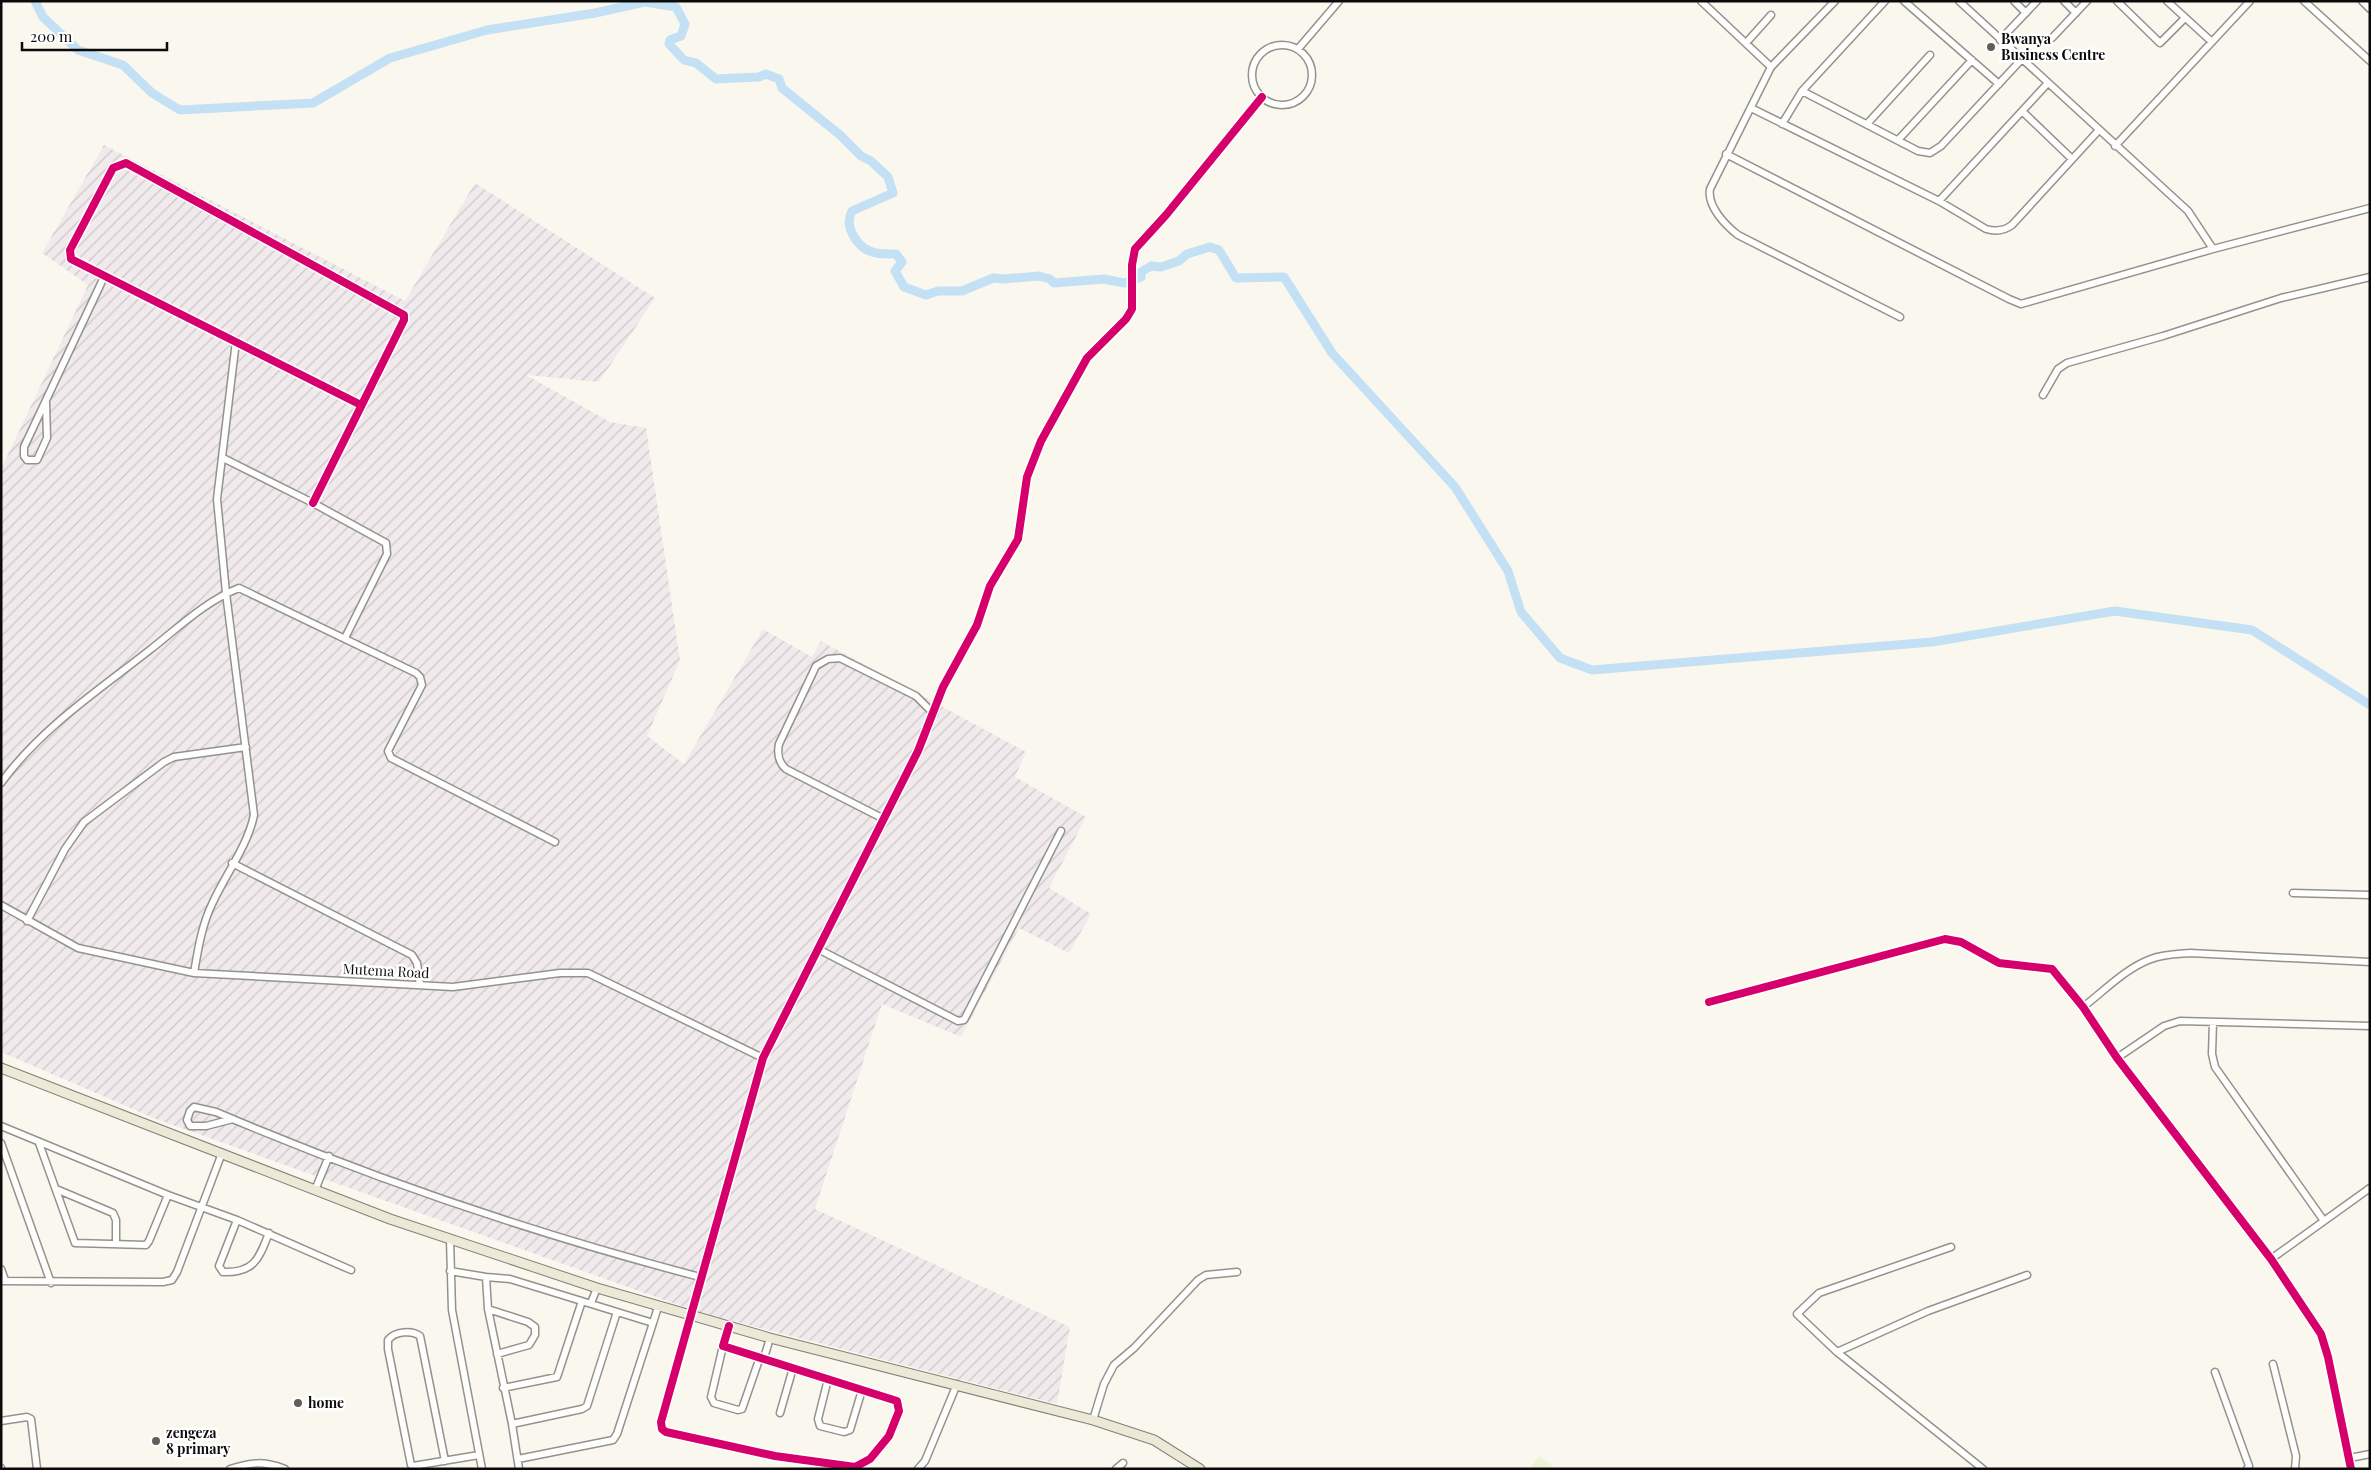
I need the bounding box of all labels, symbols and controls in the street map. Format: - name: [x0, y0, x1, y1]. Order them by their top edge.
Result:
- scale bar: [22, 20, 168, 52]
- text: 200 m: [30, 26, 73, 46]
- place label: Bwanya Business Centre: [2001, 29, 2105, 64]
- marker: Bwanya Business Centre: [1985, 41, 1997, 53]
- street label: Mutema Road: [342, 959, 430, 982]
- place label: home: [308, 1393, 344, 1412]
- marker: home: [292, 1397, 304, 1409]
- place label: zengeza 8 primary: [166, 1423, 231, 1458]
- marker: zengeza 8 primary: [150, 1435, 162, 1447]

